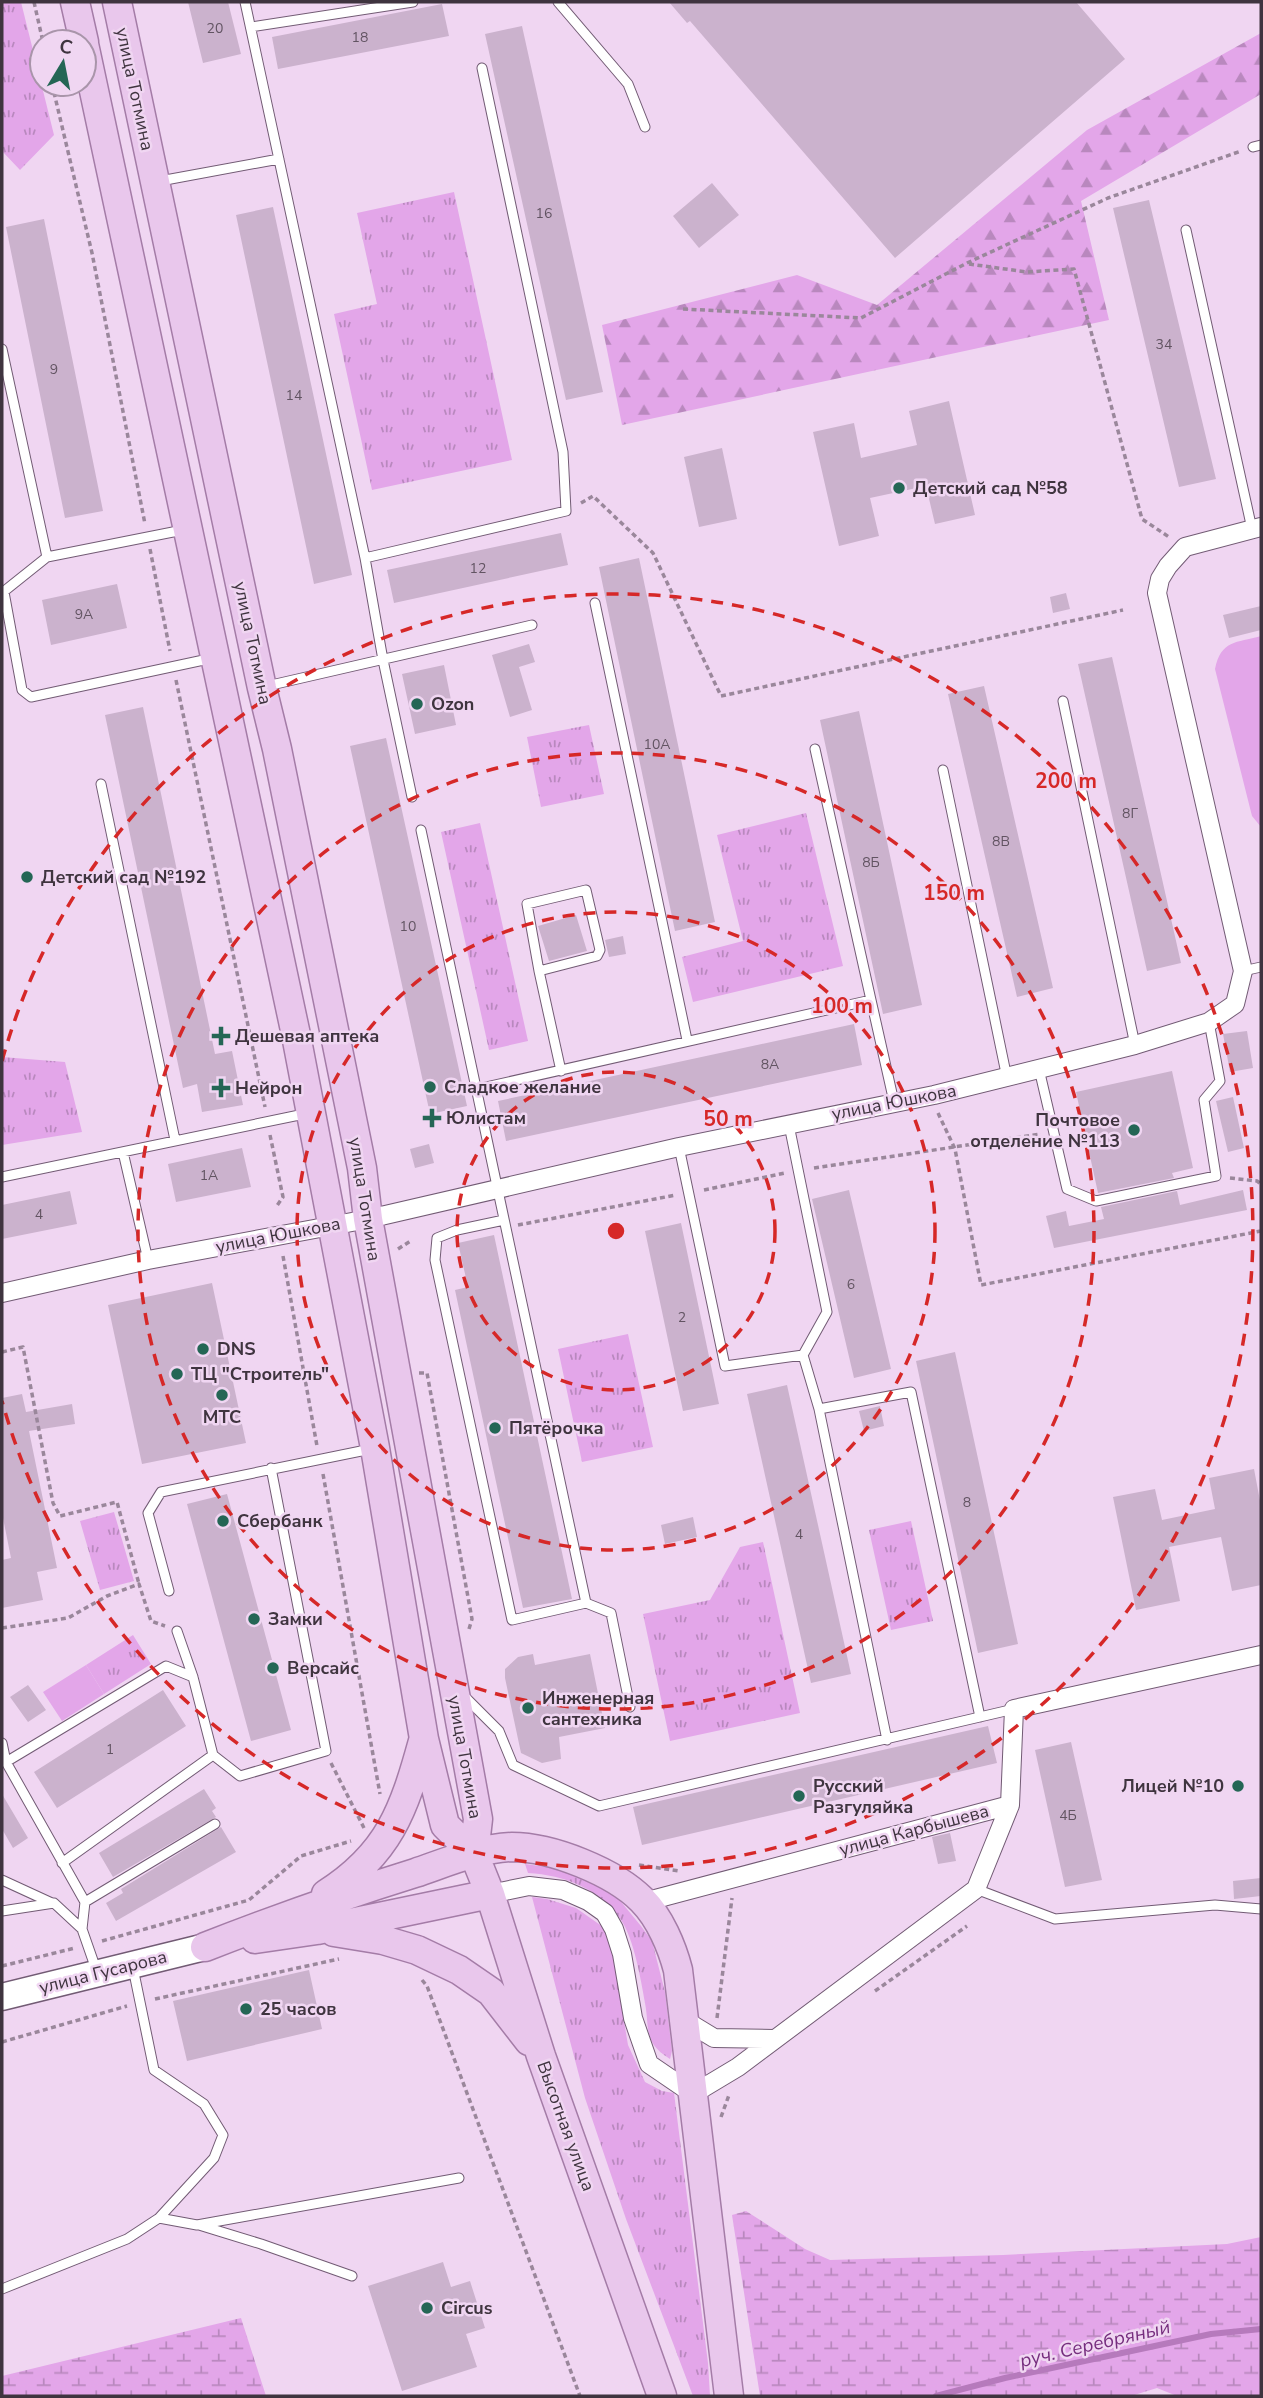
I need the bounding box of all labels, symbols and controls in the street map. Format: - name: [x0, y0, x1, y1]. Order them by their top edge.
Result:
- house number: 20: [207, 19, 223, 38]
- street label: улица Тотмина: [110, 25, 160, 153]
- north arrow: [28, 28, 98, 98]
- house number: 18: [352, 28, 368, 47]
- text: С: [57, 33, 74, 61]
- house number: 16: [536, 204, 552, 223]
- house number: 34: [1156, 335, 1172, 354]
- house number: 9: [50, 360, 58, 379]
- house number: 14: [286, 386, 302, 405]
- place label: Детский сад №58: [913, 476, 1068, 500]
- marker: Детский сад №58: [891, 480, 907, 496]
- house number: 12: [470, 559, 486, 578]
- street label: улица Тотмина: [228, 579, 278, 707]
- house number: 9А: [75, 605, 93, 624]
- place label: Ozon: [431, 692, 474, 716]
- marker: Ozon: [409, 696, 425, 712]
- house number: 10А: [643, 735, 671, 754]
- text: 200 m: [1035, 767, 1097, 795]
- house number: 8Г: [1122, 804, 1138, 823]
- house number: 8В: [992, 832, 1010, 851]
- house number: 8Б: [862, 853, 880, 872]
- place label: Детский сад №192: [41, 865, 206, 889]
- marker: Детский сад №192: [19, 869, 35, 885]
- text: 150 m: [923, 879, 985, 907]
- house number: 10: [400, 917, 416, 936]
- text: 100 m: [811, 992, 873, 1020]
- place label: Дешевая аптека: [235, 1024, 379, 1048]
- marker: Дешевая аптека: [213, 1028, 229, 1044]
- house number: 8А: [761, 1055, 779, 1074]
- place label: Сладкое желание: [444, 1075, 601, 1099]
- place label: Нейрон: [235, 1076, 302, 1100]
- street label: улица Юшкова: [830, 1078, 958, 1126]
- marker: Сладкое желание: [422, 1079, 438, 1095]
- marker: Нейрон: [213, 1080, 229, 1096]
- text: 50 m: [703, 1105, 753, 1133]
- place label: Юлистам: [446, 1106, 526, 1130]
- place label: Почтовое отделение №113: [970, 1108, 1120, 1153]
- marker: Юлистам: [424, 1110, 440, 1126]
- marker: Почтовое отделение №113: [1126, 1122, 1142, 1138]
- street label: улица Тотмина: [343, 1135, 387, 1263]
- house number: 1А: [200, 1166, 218, 1185]
- house number: 4: [35, 1205, 43, 1224]
- street label: улица Юшкова: [214, 1211, 342, 1259]
- centre of rings: [604, 1219, 628, 1243]
- house number: 6: [847, 1275, 855, 1294]
- house number: 2: [678, 1308, 686, 1327]
- place label: DNS: [217, 1337, 256, 1361]
- marker: DNS: [195, 1341, 211, 1357]
- place label: ТЦ "Строитель": [191, 1362, 329, 1386]
- marker: ТЦ "Строитель": [169, 1366, 185, 1382]
- marker: МТС: [214, 1387, 230, 1403]
- place label: МТС: [203, 1405, 241, 1429]
- place label: Пятёрочка: [509, 1416, 604, 1440]
- marker: Пятёрочка: [487, 1420, 503, 1436]
- house number: 8: [963, 1493, 971, 1512]
- place label: Сбербанк: [237, 1509, 324, 1533]
- marker: Сбербанк: [215, 1513, 231, 1529]
- house number: 4: [795, 1525, 803, 1544]
- place label: Замки: [268, 1607, 323, 1631]
- marker: Замки: [246, 1611, 262, 1627]
- place label: Версайс: [287, 1656, 359, 1680]
- marker: Версайс: [265, 1660, 281, 1676]
- place label: Инженерная сантехника: [542, 1686, 654, 1731]
- street label: улица Тотмина: [442, 1693, 488, 1821]
- marker: Инженерная сантехника: [520, 1700, 536, 1716]
- house number: 1: [106, 1740, 114, 1759]
- place label: Русский Разгуляйка: [813, 1774, 913, 1819]
- place label: Лицей №10: [1121, 1774, 1224, 1798]
- marker: Лицей №10: [1230, 1778, 1246, 1794]
- marker: Русский Разгуляйка: [791, 1788, 807, 1804]
- street label: улица Карбышева: [837, 1799, 991, 1861]
- house number: 4Б: [1059, 1806, 1077, 1825]
- street label: улица Гусарова: [37, 1945, 169, 1999]
- place label: 25 часов: [260, 1997, 336, 2021]
- marker: 25 часов: [238, 2001, 254, 2017]
- street label: Высотная улица: [531, 2058, 601, 2194]
- place label: Circus: [441, 2296, 493, 2320]
- marker: Circus: [419, 2300, 435, 2316]
- water label: руч. Серебряный: [1017, 2314, 1173, 2374]

